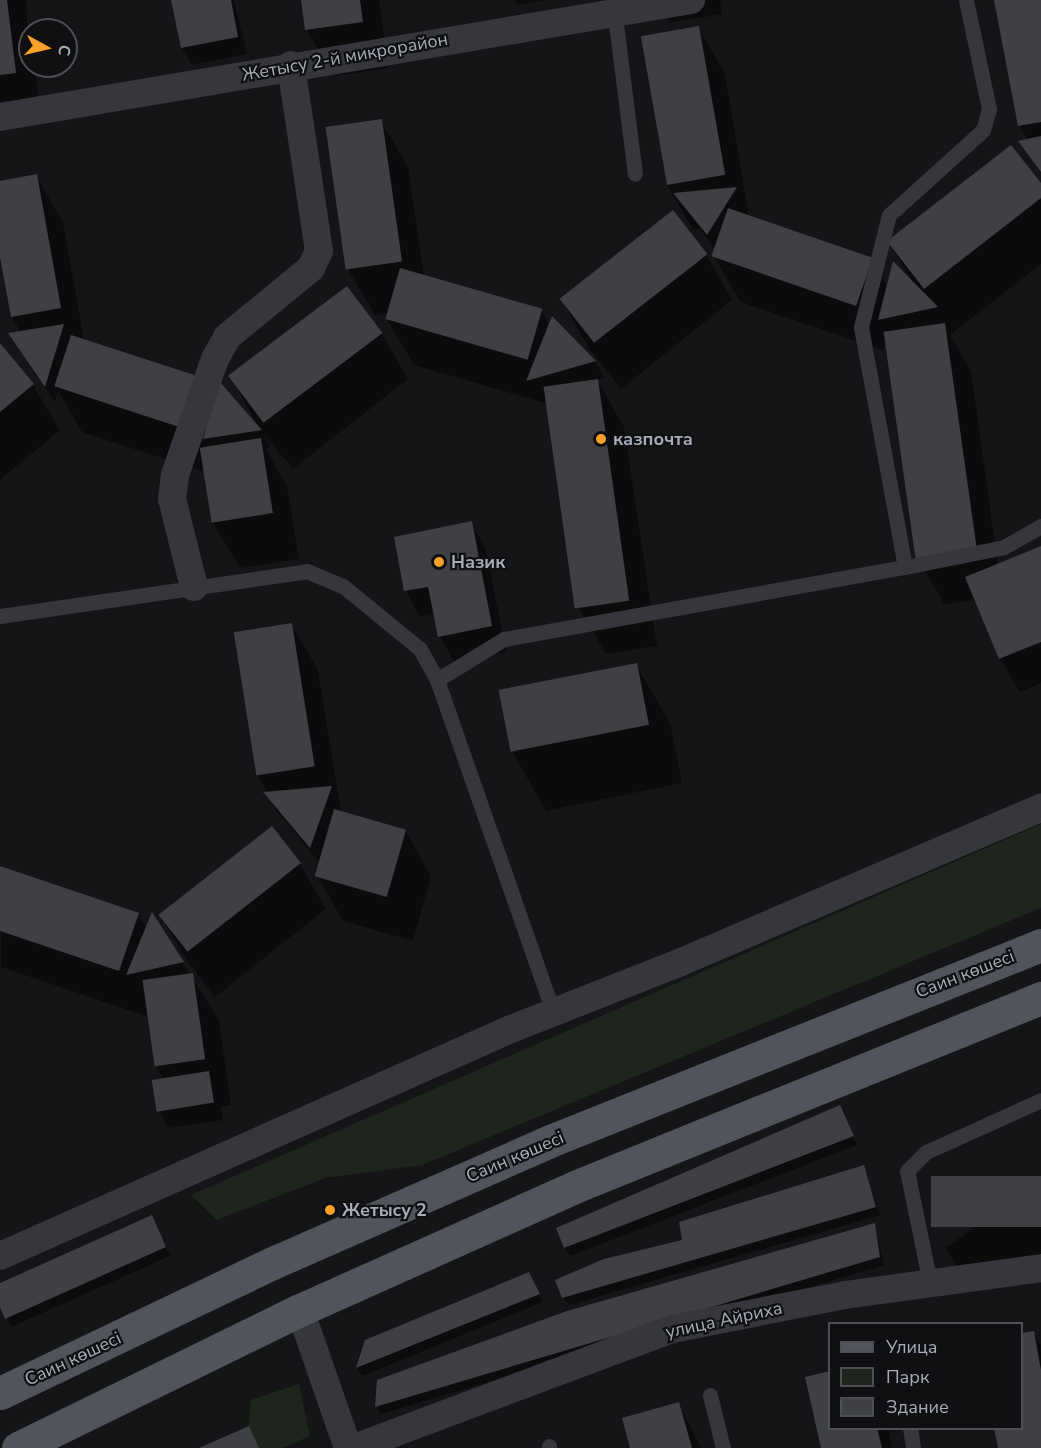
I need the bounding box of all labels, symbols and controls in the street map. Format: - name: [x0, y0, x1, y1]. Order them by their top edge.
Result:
- north arrow: [18, 18, 78, 78]
- street label: Жетысу 2-й микрорайон: [240, 28, 450, 86]
- text: С: [52, 43, 75, 57]
- place label: казпочта: [613, 428, 693, 450]
- marker: казпочта: [594, 432, 608, 446]
- place label: Назик: [451, 551, 505, 573]
- marker: Назик: [432, 555, 446, 569]
- street label: Саин көшесі: [913, 945, 1017, 1003]
- street label: Саин көшесі: [463, 1127, 567, 1187]
- place label: Жетысу 2: [342, 1199, 427, 1221]
- marker: Жетысу 2: [323, 1203, 337, 1217]
- street label: улица Айриха: [664, 1297, 784, 1343]
- legend: [828, 1322, 1023, 1430]
- street label: Саин көшесі: [21, 1327, 125, 1391]
- text: Улица: [886, 1335, 937, 1359]
- text: Парк: [886, 1365, 929, 1389]
- text: Здание: [886, 1395, 949, 1419]

